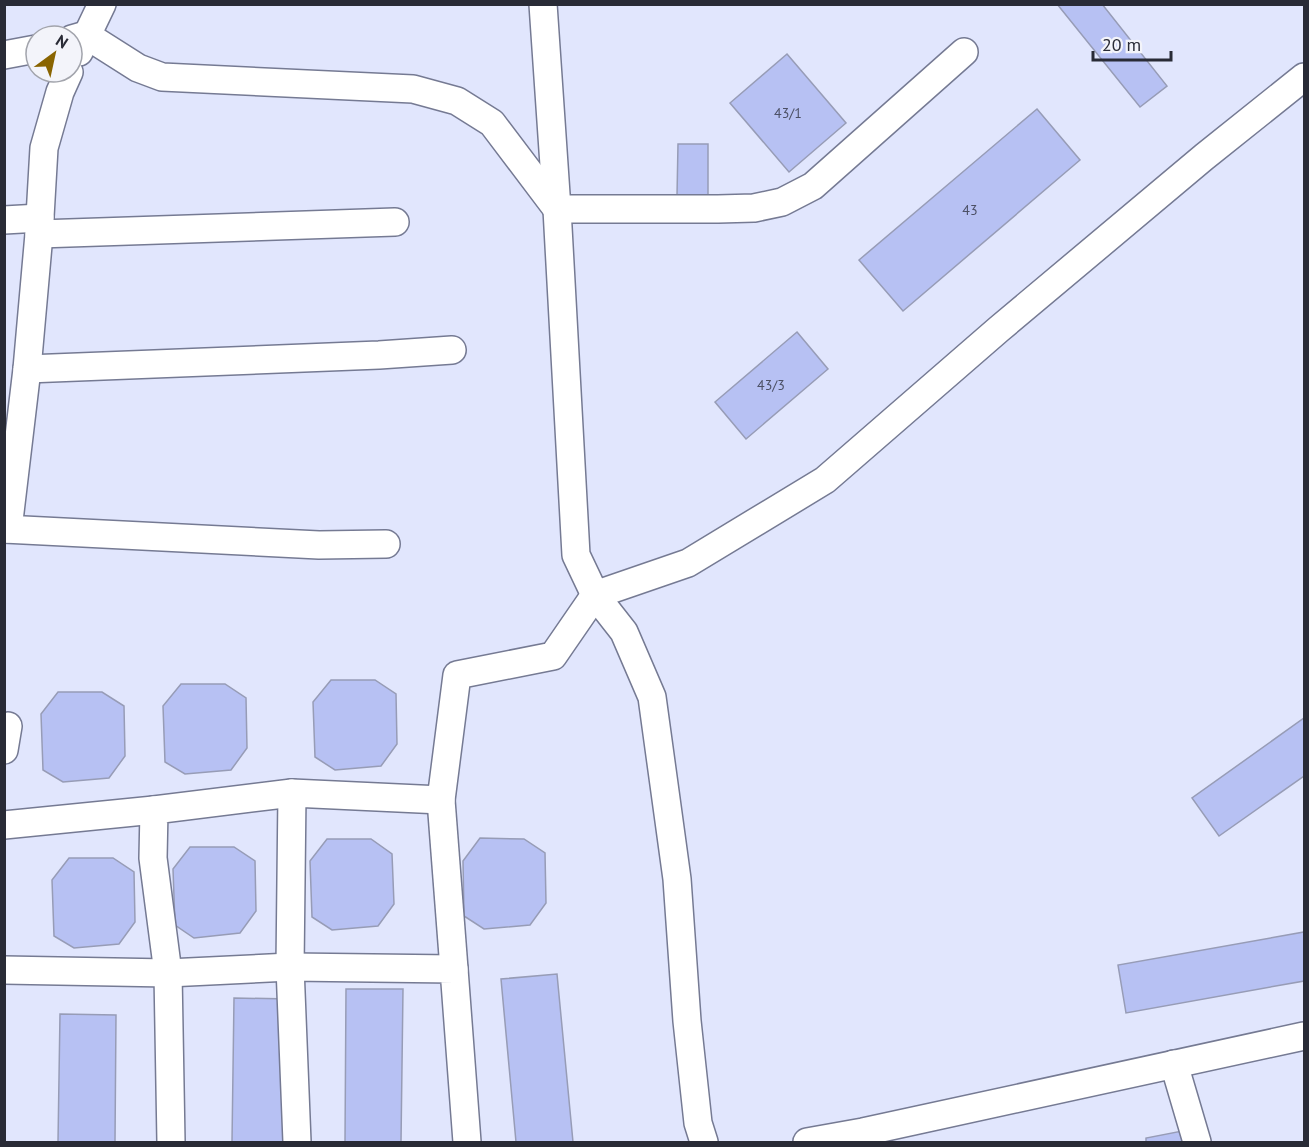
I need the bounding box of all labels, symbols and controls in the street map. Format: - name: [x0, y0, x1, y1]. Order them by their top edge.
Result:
- north arrow: [24, 24, 84, 84]
- scale bar: [1093, 24, 1171, 62]
- text: N: [52, 30, 72, 53]
- text: 20 m: [1102, 33, 1141, 56]
- house number: 43/1: [774, 104, 802, 122]
- house number: 43: [962, 201, 978, 219]
- house number: 43/3: [757, 376, 785, 394]

